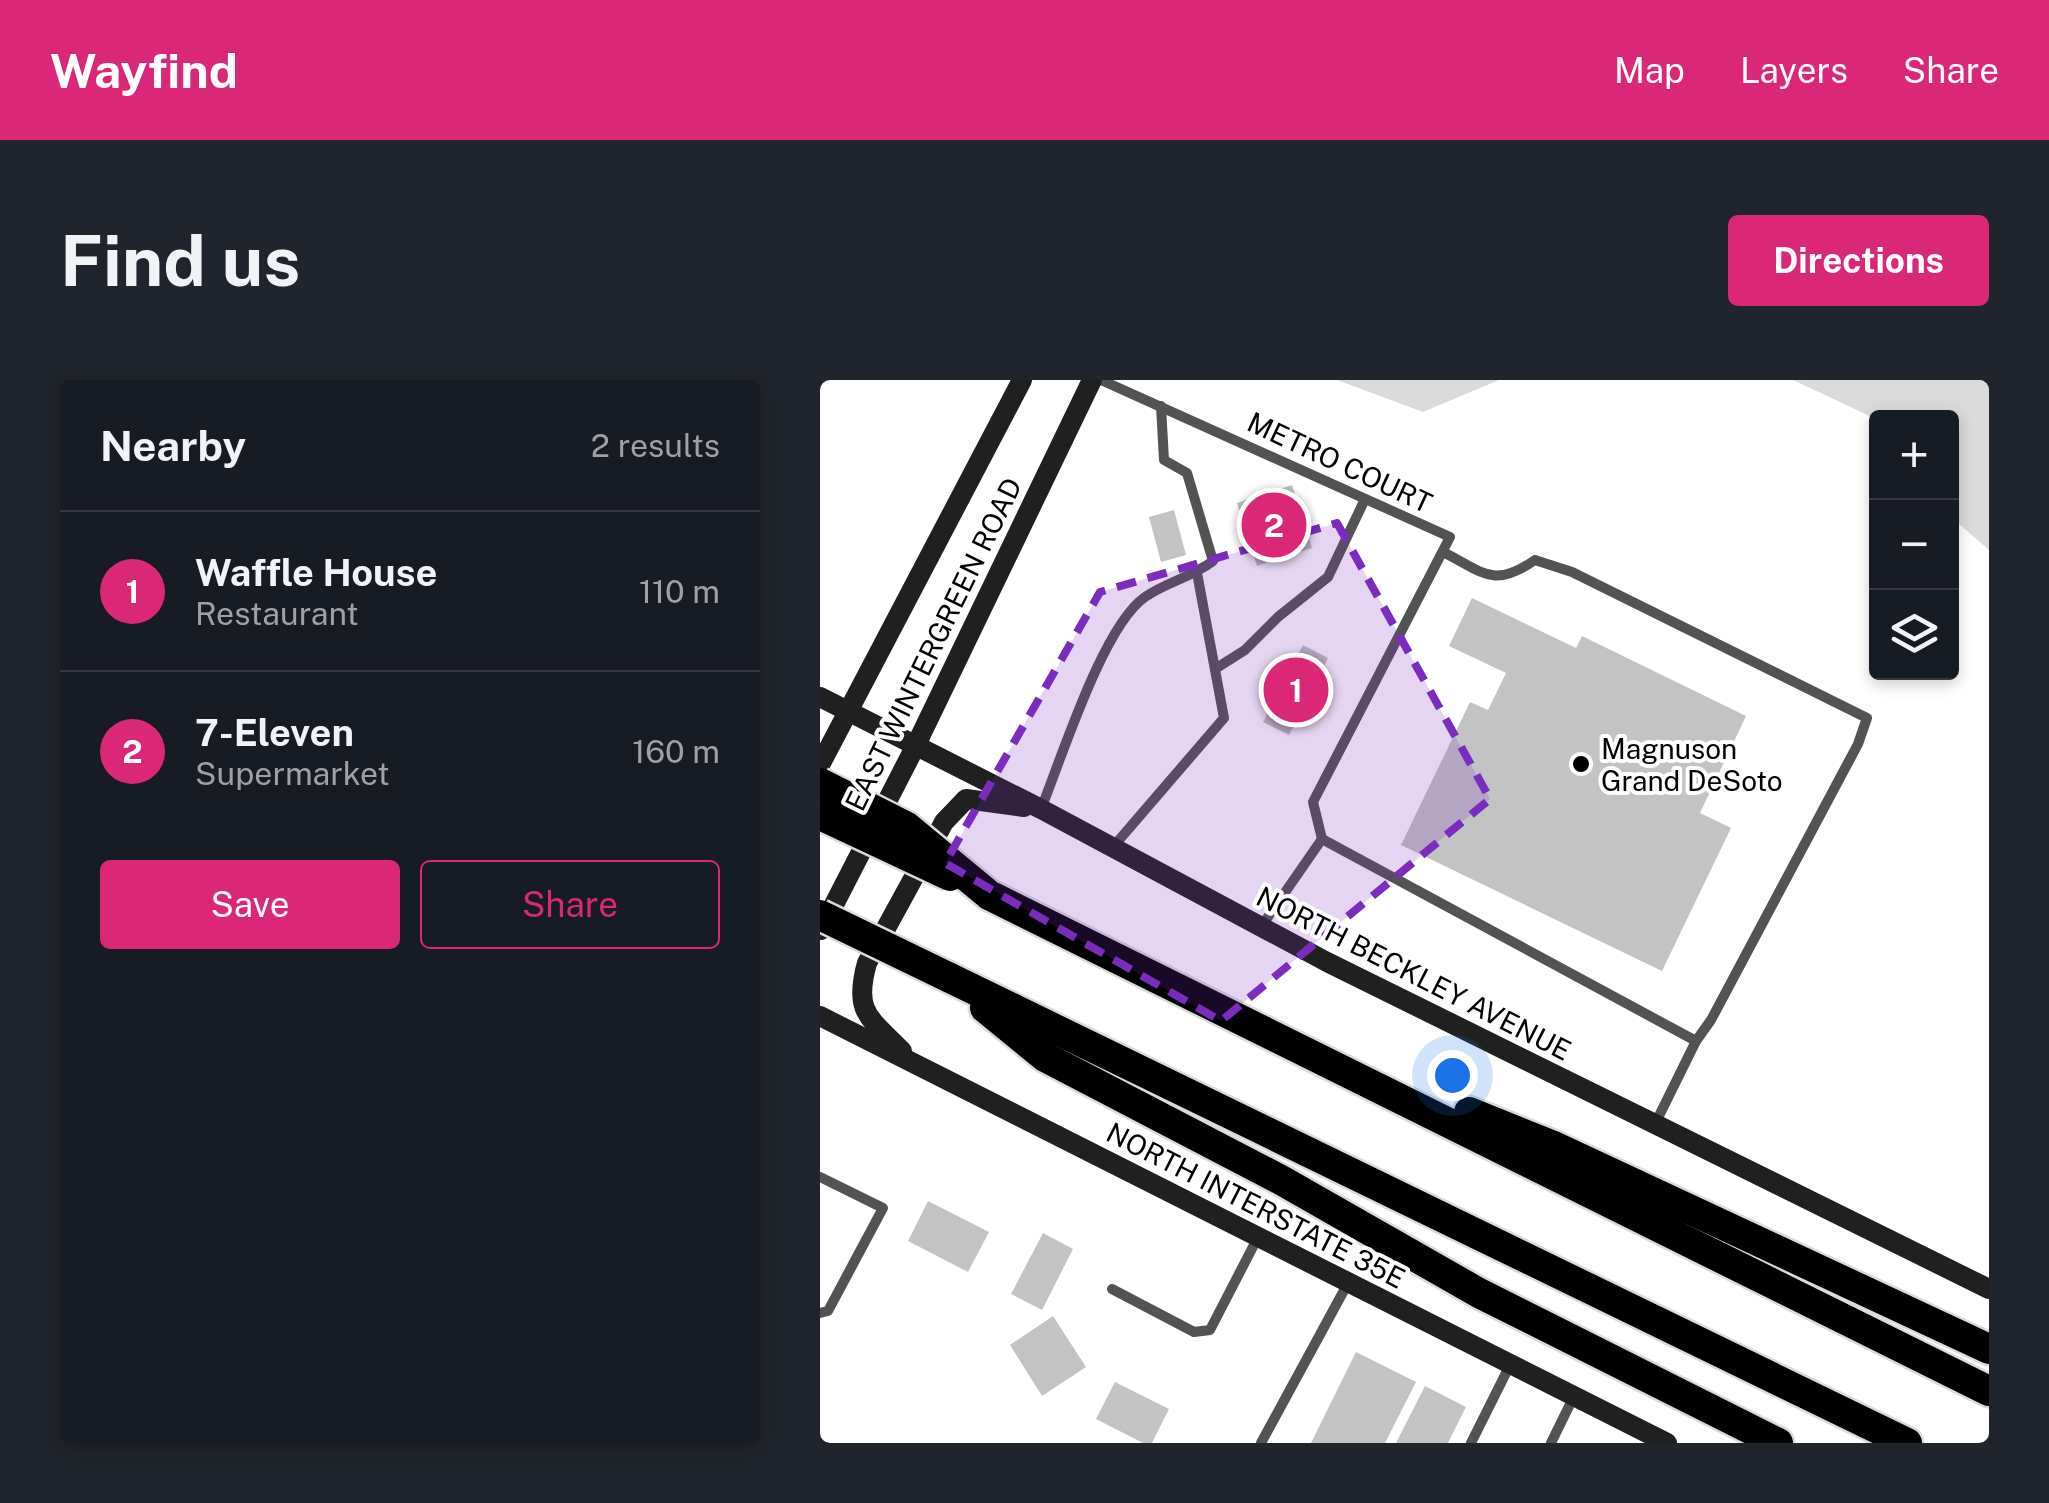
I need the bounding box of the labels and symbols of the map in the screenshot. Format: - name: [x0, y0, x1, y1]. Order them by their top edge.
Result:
- street label: METRO COURT: [1243, 405, 1437, 519]
- street label: EAST WINTERGREEN ROAD: [838, 472, 1028, 816]
- pin: 2: [1242, 488, 1306, 562]
- pin: 1: [1264, 652, 1328, 728]
- place label: Magnuson Grand DeSoto: [1601, 732, 1783, 797]
- marker: Magnuson Grand DeSoto: [1570, 753, 1592, 775]
- street label: NORTH BECKLEY AVENUE: [1251, 879, 1577, 1067]
- your location: [1427, 1050, 1478, 1101]
- street label: NORTH INTERSTATE 35E: [1101, 1115, 1411, 1295]

